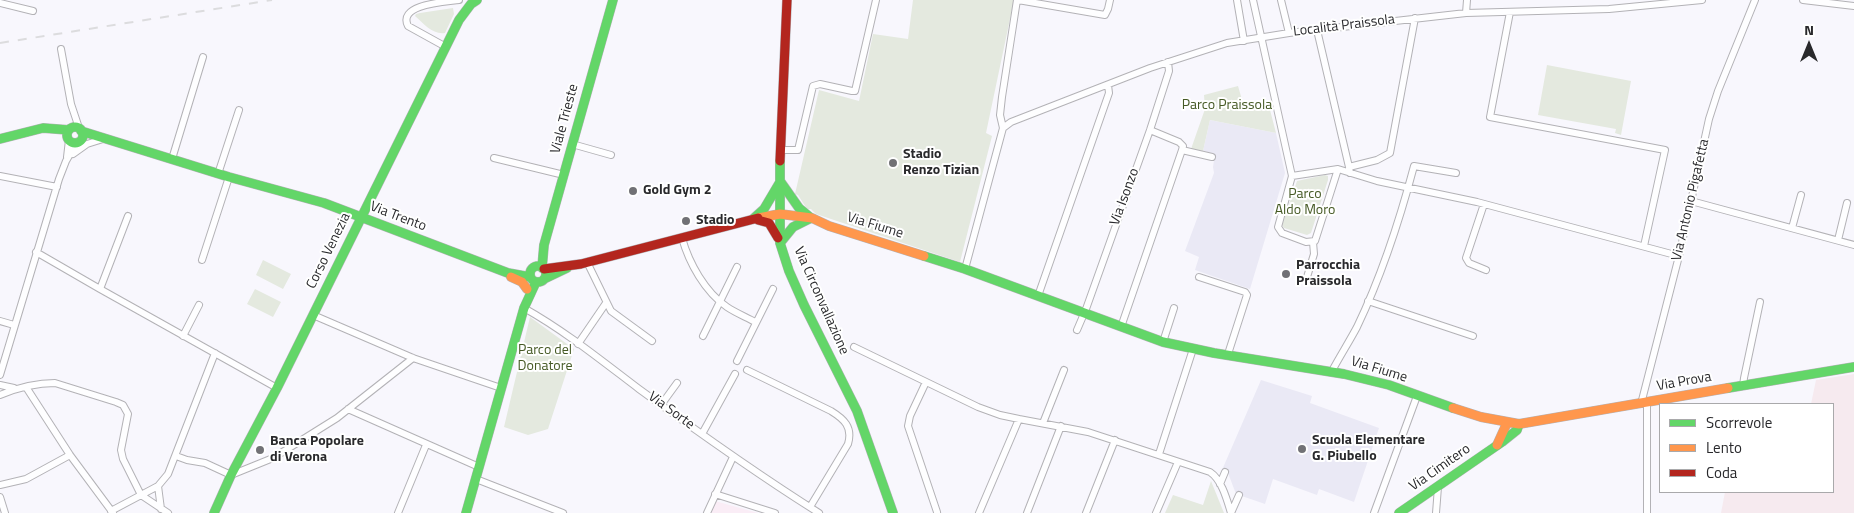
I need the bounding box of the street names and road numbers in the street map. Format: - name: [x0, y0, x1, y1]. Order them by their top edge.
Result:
- street label: Località Praissola: [1292, 11, 1396, 41]
- street label: Viale Trieste: [548, 82, 582, 156]
- street label: Via Antonio Pigafetta: [1669, 137, 1713, 263]
- street label: Via Isonzo: [1107, 166, 1143, 228]
- street label: Via Trento: [367, 199, 429, 235]
- street label: Via Fiume: [845, 209, 905, 243]
- street label: Corso Venezia: [303, 210, 355, 292]
- street label: Via Circonvallazione: [790, 245, 852, 357]
- street label: Via Fiume: [1349, 353, 1409, 387]
- street label: Via Prova: [1655, 369, 1713, 395]
- street label: Via Sorte: [645, 389, 697, 433]
- street label: Via Cimitero: [1406, 441, 1474, 495]

